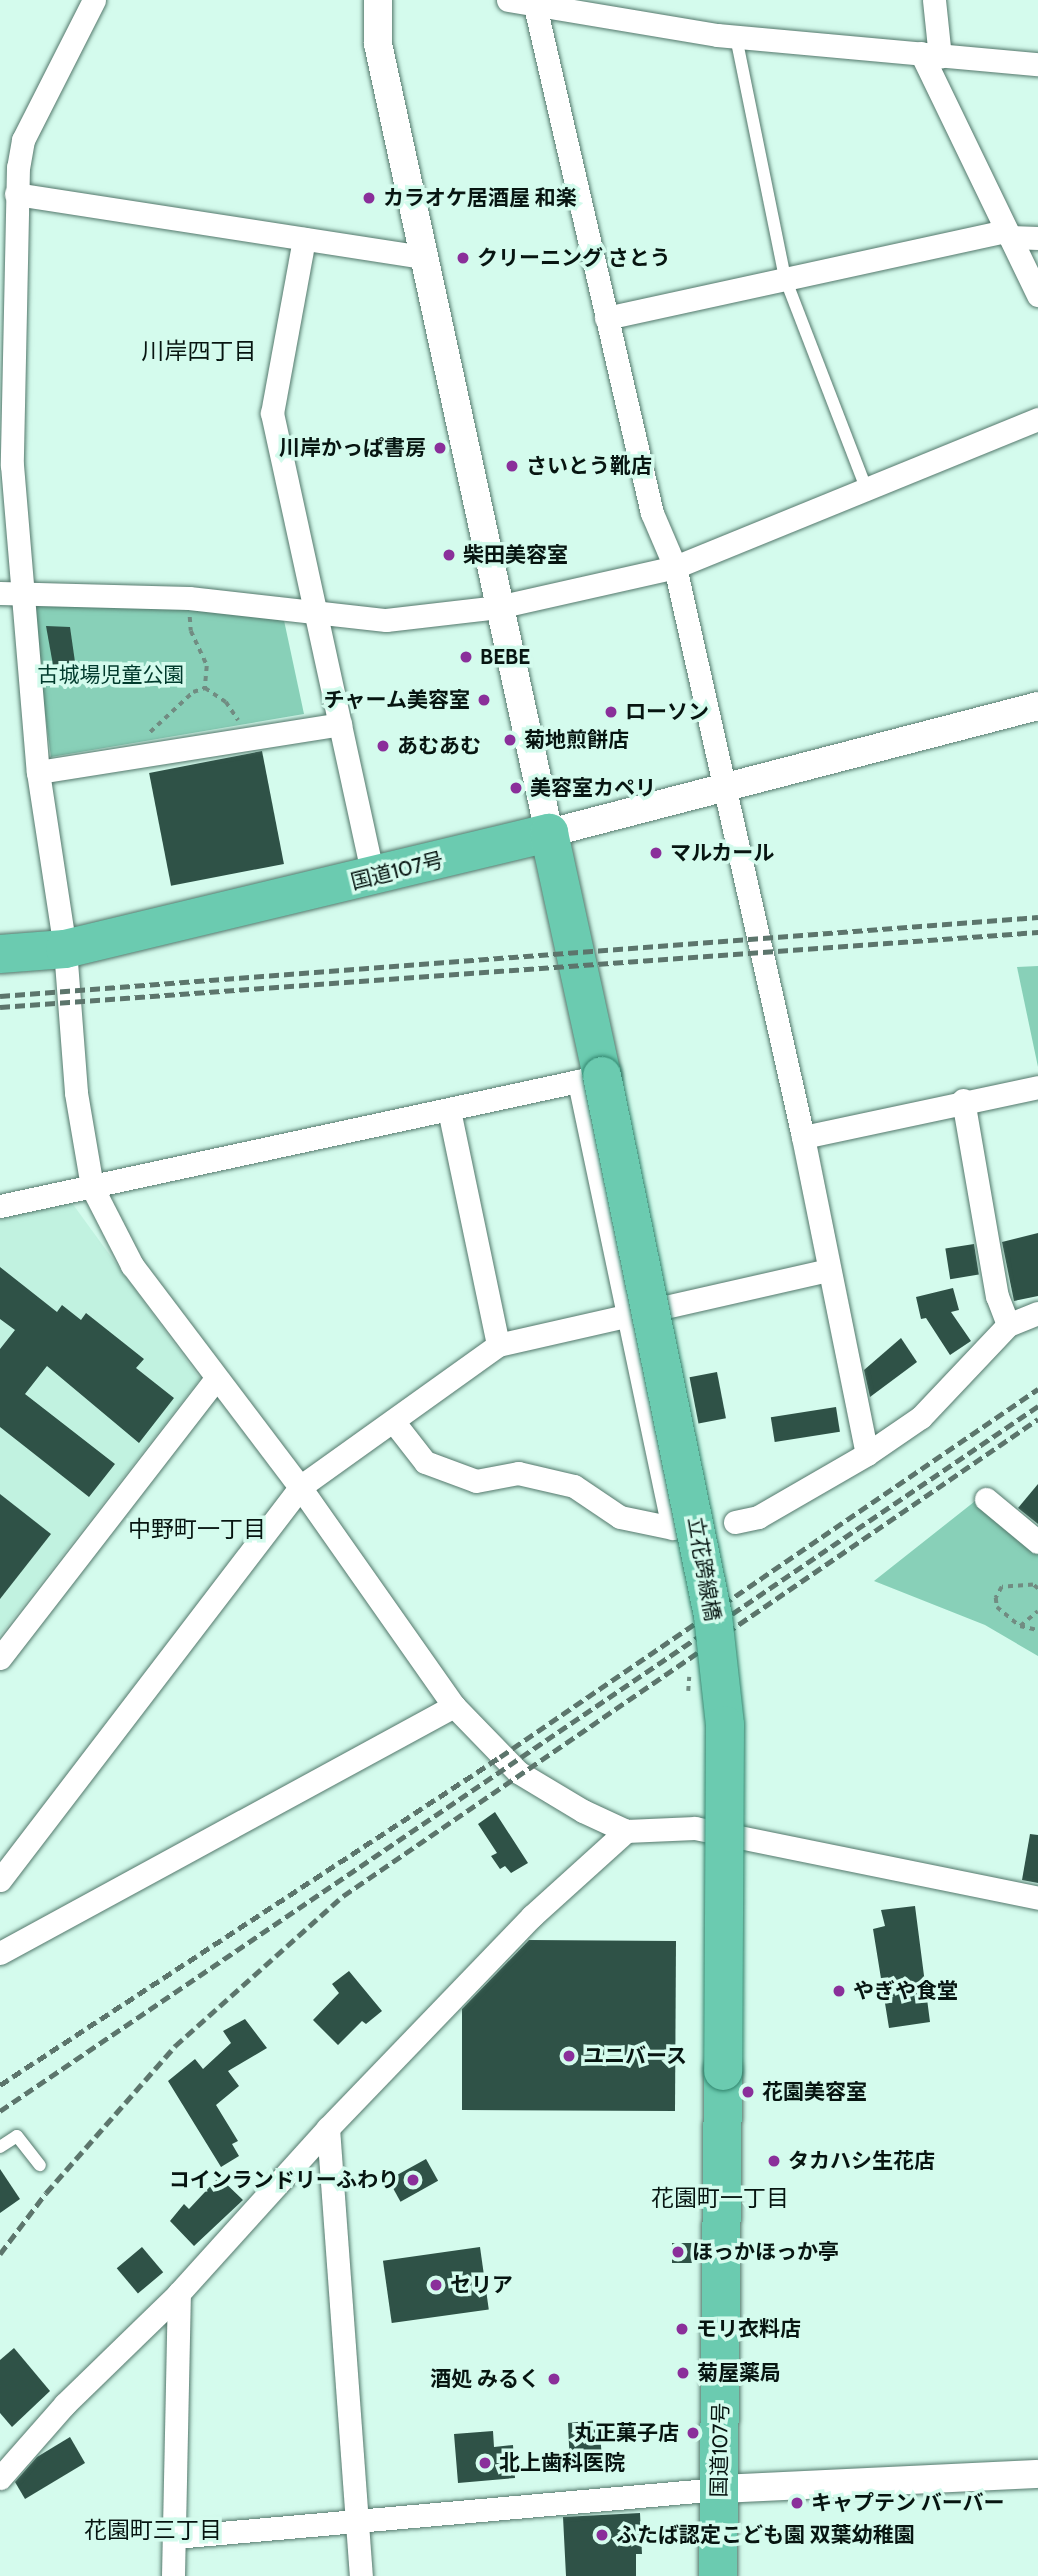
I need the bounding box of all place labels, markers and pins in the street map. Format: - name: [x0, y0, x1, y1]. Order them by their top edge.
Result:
- place label: カラオケ居酒屋 和楽: [383, 185, 577, 211]
- marker: カラオケ居酒屋 和楽: [361, 190, 377, 206]
- place label: クリーニング さとう: [477, 245, 671, 271]
- marker: クリーニング さとう: [455, 250, 471, 266]
- place label: 川岸かっぱ書房: [279, 435, 426, 461]
- marker: 川岸かっぱ書房: [432, 440, 448, 456]
- place label: さいとう靴店: [526, 453, 652, 479]
- marker: さいとう靴店: [504, 458, 520, 474]
- place label: 柴田美容室: [463, 542, 568, 568]
- marker: 柴田美容室: [441, 547, 457, 563]
- place label: BEBE: [480, 644, 530, 670]
- marker: BEBE: [458, 649, 474, 665]
- place label: チャーム美容室: [323, 687, 470, 713]
- marker: チャーム美容室: [476, 692, 492, 708]
- place label: ローソン: [625, 699, 709, 725]
- marker: ローソン: [603, 704, 619, 720]
- place label: 菊地煎餅店: [524, 727, 629, 753]
- marker: 菊地煎餅店: [502, 732, 518, 748]
- place label: あむあむ: [397, 733, 481, 759]
- marker: あむあむ: [375, 738, 391, 754]
- place label: 美容室カペリ: [530, 775, 656, 801]
- marker: 美容室カペリ: [508, 780, 524, 796]
- place label: マルカール: [670, 840, 775, 866]
- marker: マルカール: [648, 845, 664, 861]
- place label: やぎや食堂: [853, 1978, 958, 2004]
- marker: やぎや食堂: [831, 1983, 847, 1999]
- place label: ユニバース: [583, 2043, 688, 2069]
- marker: ユニバース: [561, 2048, 577, 2064]
- place label: 花園美容室: [762, 2079, 867, 2105]
- marker: 花園美容室: [740, 2084, 756, 2100]
- place label: タカハシ生花店: [788, 2148, 935, 2174]
- marker: タカハシ生花店: [766, 2153, 782, 2169]
- place label: コインランドリーふわり: [168, 2167, 399, 2193]
- marker: コインランドリーふわり: [405, 2172, 421, 2188]
- place label: ほっかほっか亭: [692, 2239, 839, 2265]
- marker: ほっかほっか亭: [670, 2244, 686, 2260]
- place label: セリア: [450, 2272, 513, 2298]
- marker: セリア: [428, 2277, 444, 2293]
- place label: モリ衣料店: [696, 2316, 801, 2342]
- marker: モリ衣料店: [674, 2321, 690, 2337]
- place label: 菊屋薬局: [697, 2360, 781, 2386]
- marker: 菊屋薬局: [675, 2365, 691, 2381]
- place label: 酒処 みるく: [430, 2366, 540, 2392]
- marker: 酒処 みるく: [546, 2371, 562, 2387]
- place label: 丸正菓子店: [574, 2420, 679, 2446]
- marker: 丸正菓子店: [685, 2425, 701, 2441]
- place label: 北上歯科医院: [499, 2450, 625, 2476]
- marker: 北上歯科医院: [477, 2455, 493, 2471]
- place label: キャプテン バーバー: [811, 2490, 1005, 2516]
- marker: キャプテン バーバー: [789, 2495, 805, 2511]
- place label: ふたば認定こども園 双葉幼稚園: [616, 2522, 915, 2548]
- marker: ふたば認定こども園 双葉幼稚園: [594, 2527, 610, 2543]

